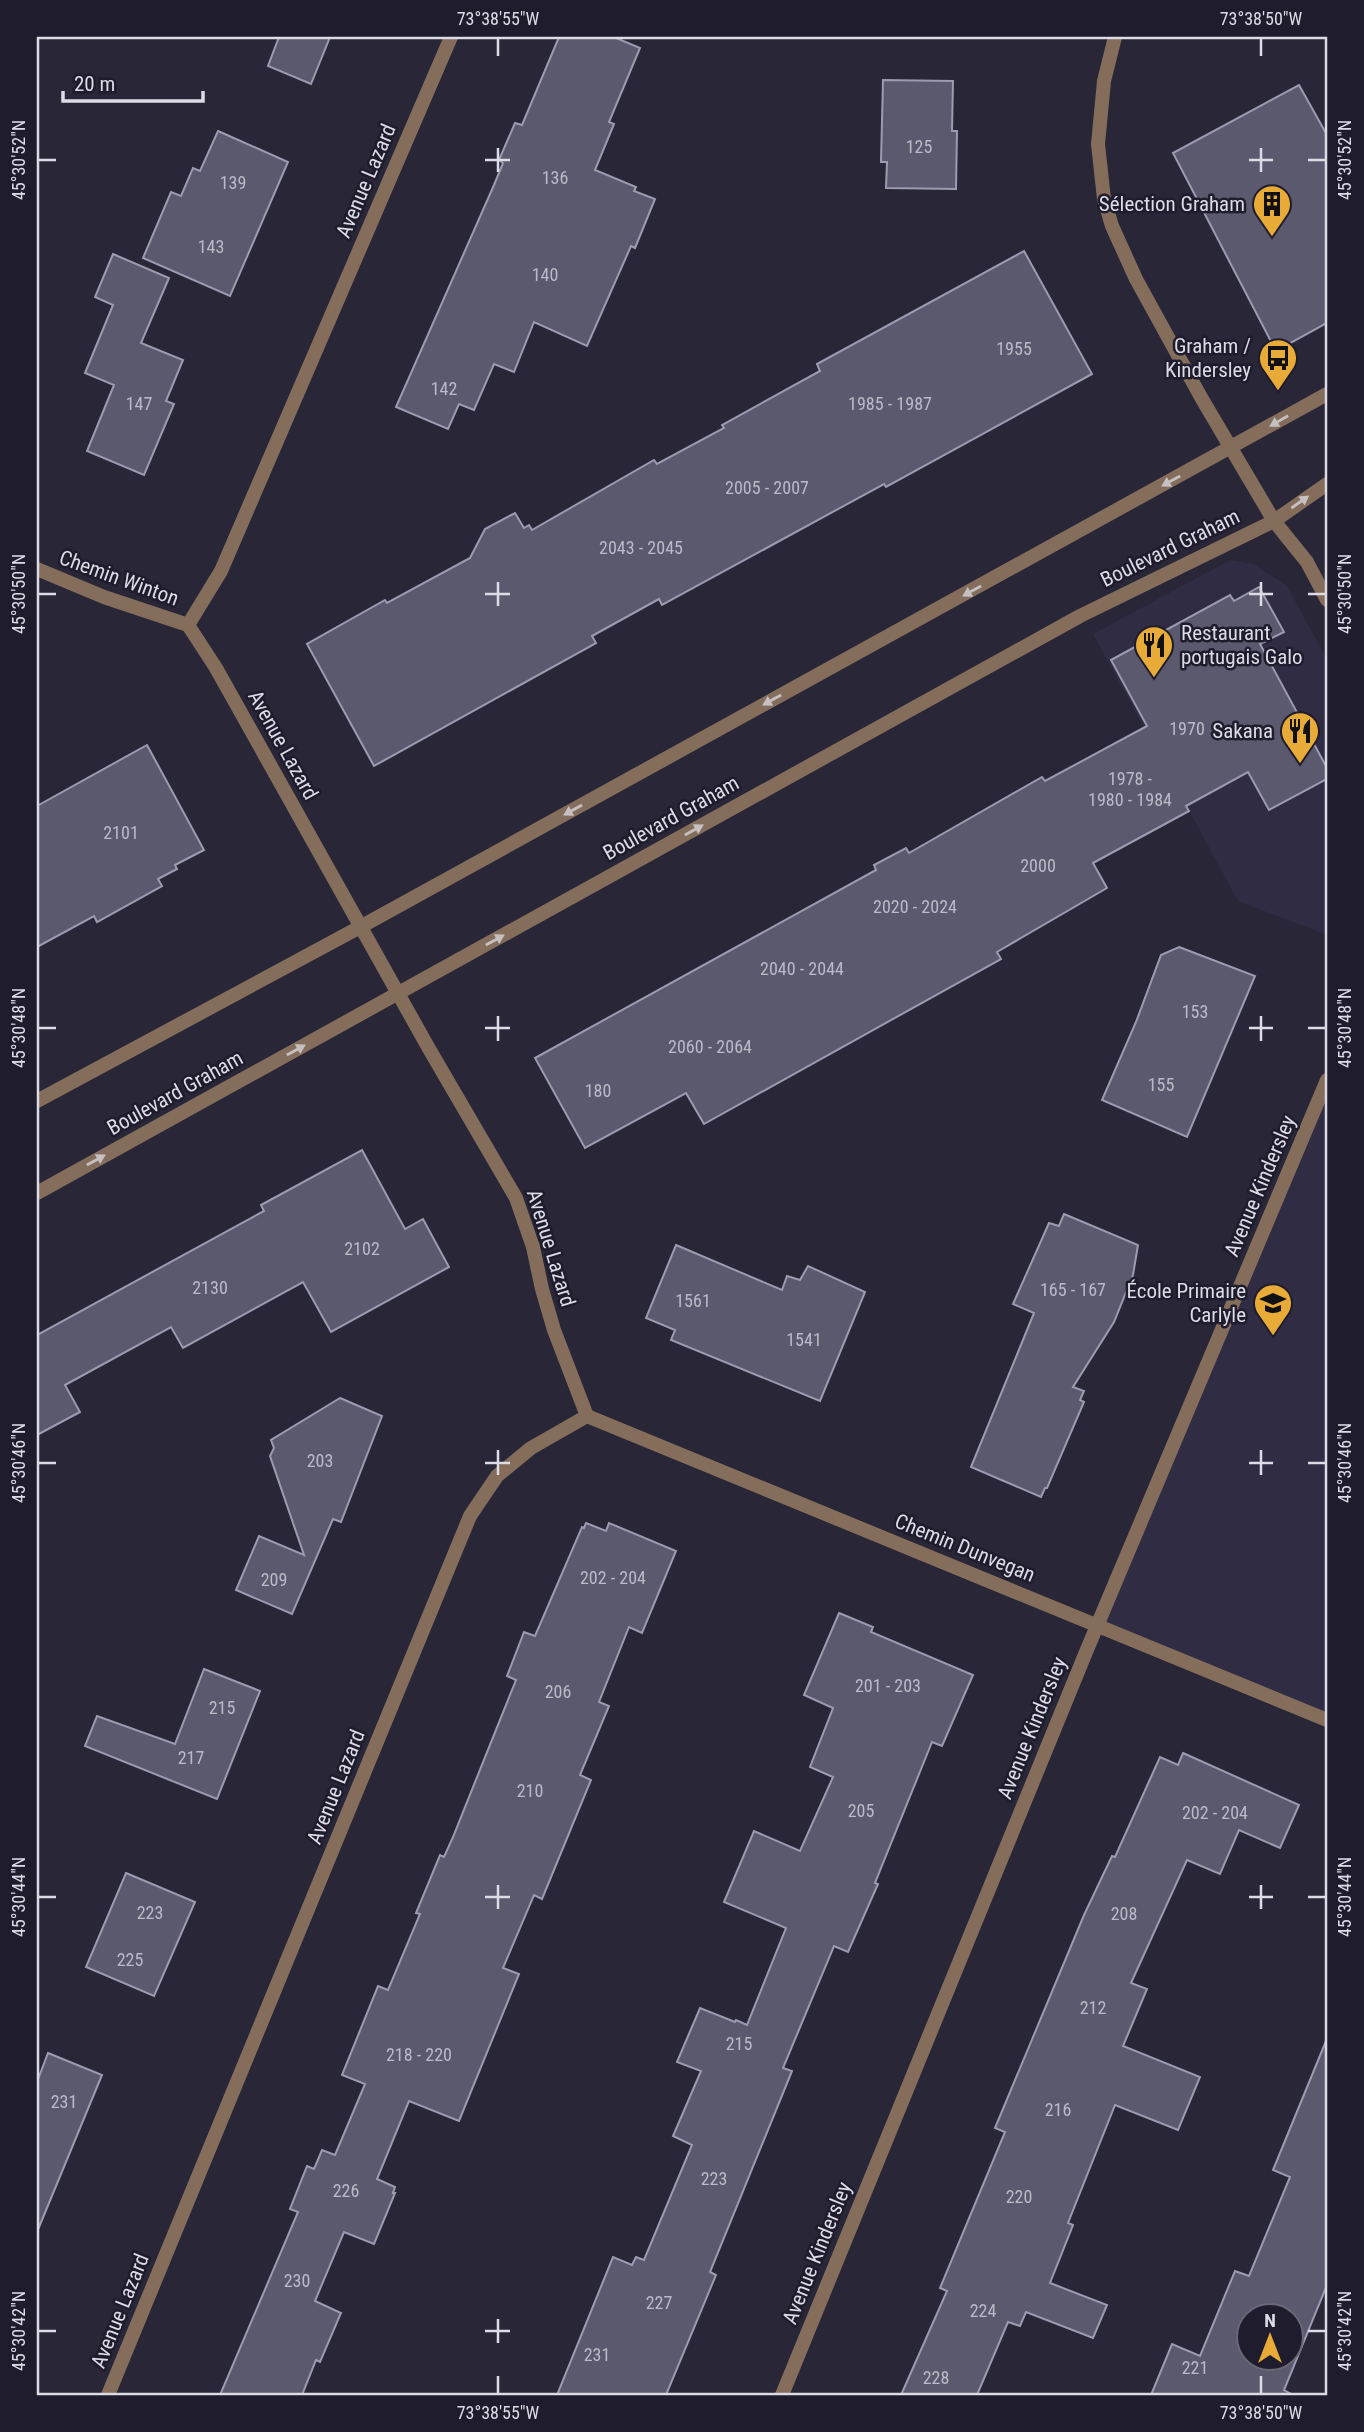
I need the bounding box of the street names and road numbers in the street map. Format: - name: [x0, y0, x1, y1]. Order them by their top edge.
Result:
- street label: Avenue Lazard: [331, 121, 401, 241]
- street label: Boulevard Graham: [1097, 504, 1243, 592]
- street label: Chemin Winton: [56, 545, 182, 611]
- street label: Avenue Lazard: [243, 686, 323, 804]
- street label: Boulevard Graham: [599, 771, 743, 865]
- street label: Boulevard Graham: [103, 1046, 247, 1140]
- street label: Avenue Kindersley: [1219, 1111, 1301, 1260]
- street label: Avenue Lazard: [522, 1187, 580, 1309]
- street label: Chemin Dunvegan: [891, 1509, 1039, 1587]
- street label: Avenue Kindersley: [993, 1653, 1072, 1803]
- street label: Avenue Lazard: [302, 1726, 370, 1848]
- street label: Avenue Kindersley: [778, 2178, 857, 2328]
- street label: Avenue Lazard: [86, 2250, 154, 2372]

